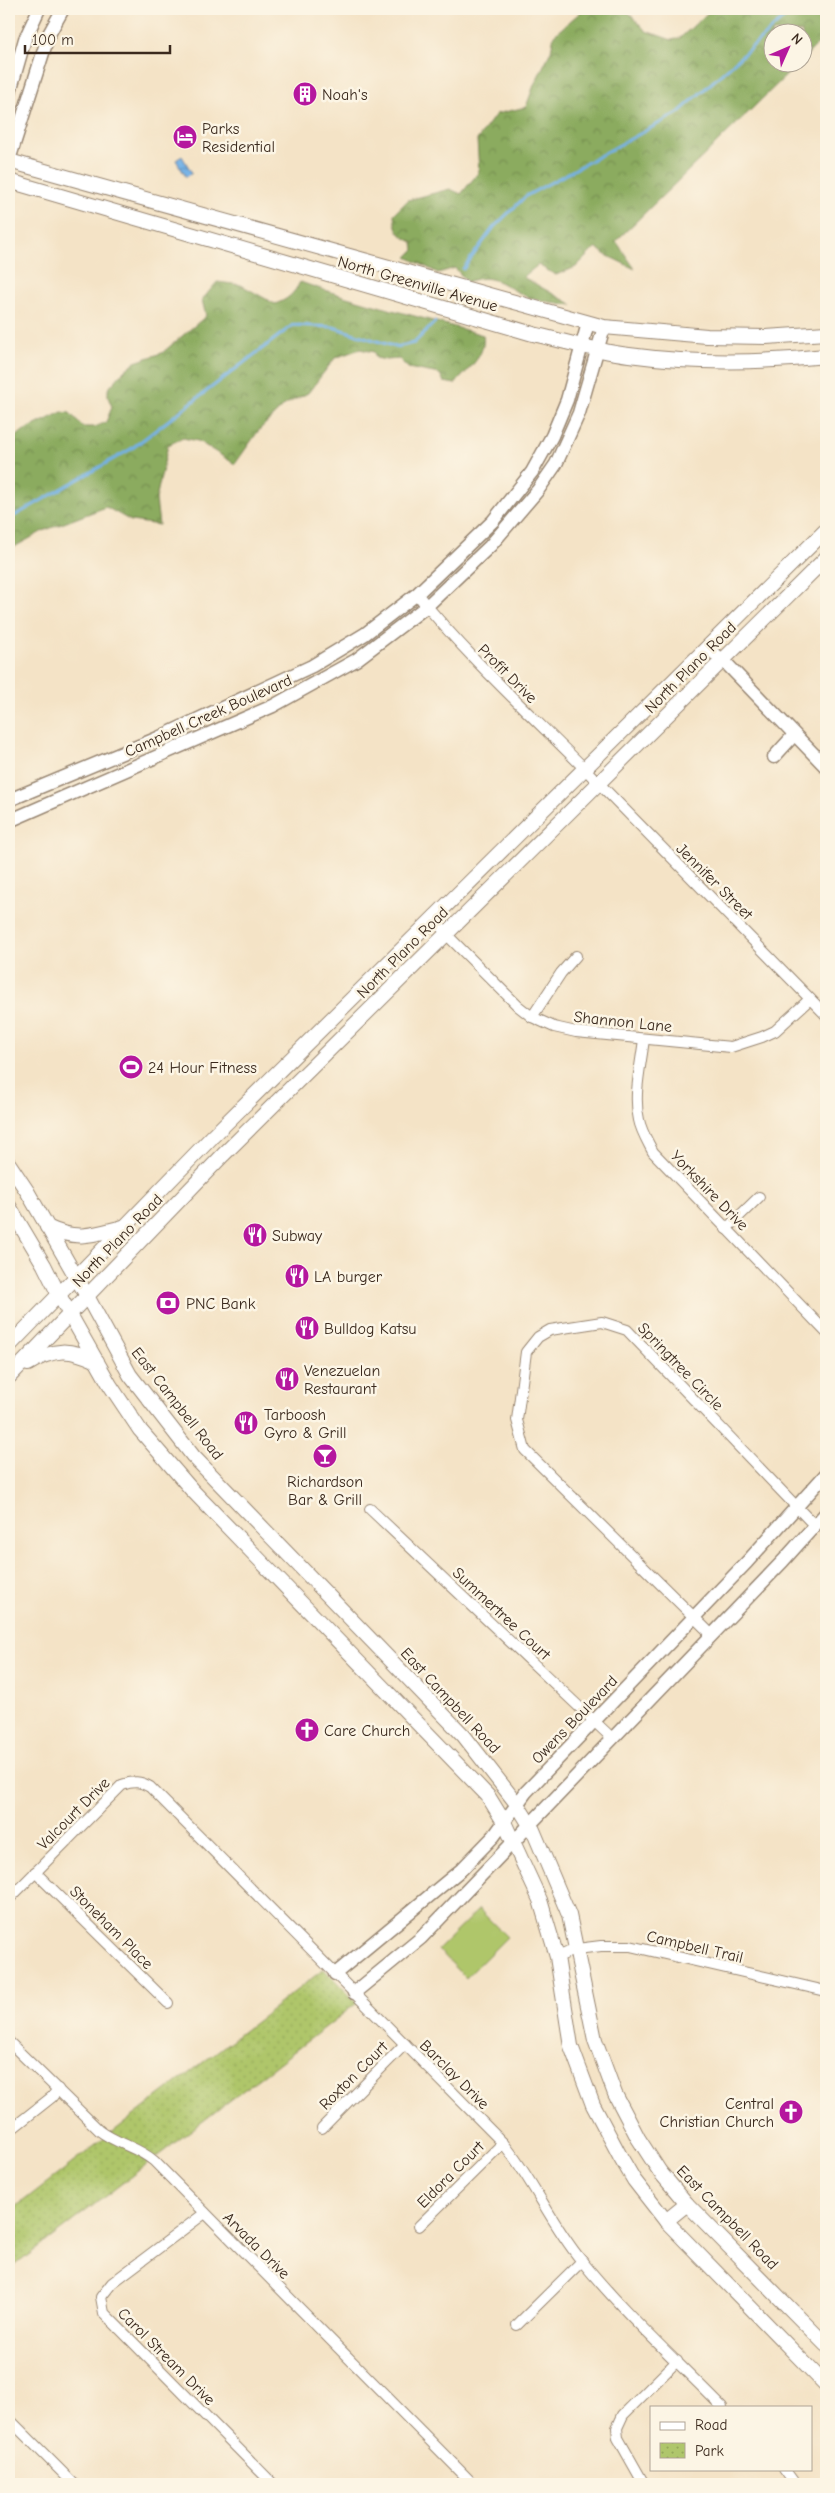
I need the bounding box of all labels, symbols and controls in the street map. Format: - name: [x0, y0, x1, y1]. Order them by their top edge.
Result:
- scale bar: [25, 22, 170, 54]
- north arrow: [762, 22, 812, 72]
- text: N: [788, 30, 806, 48]
- text: 100 m: [32, 31, 74, 49]
- building icon: Noah's: [292, 81, 318, 107]
- place label: Noah's: [322, 86, 368, 104]
- place label: Parks Residential: [202, 120, 275, 156]
- hotel icon: Parks Residential: [172, 124, 198, 150]
- street label: North Greenville Avenue: [336, 252, 500, 315]
- street label: North Plano Road: [641, 618, 740, 717]
- street label: Profit Drive: [474, 641, 540, 707]
- street label: Campbell Creek Boulevard: [122, 671, 295, 761]
- street label: Jennifer Street: [672, 840, 757, 924]
- street label: North Plano Road: [353, 903, 452, 1002]
- street label: Shannon Lane: [573, 1008, 673, 1036]
- sports icon: 24 Hour Fitness: [118, 1054, 144, 1080]
- place label: 24 Hour Fitness: [148, 1059, 257, 1077]
- street label: Yorkshire Drive: [667, 1147, 752, 1234]
- street label: North Plano Road: [69, 1191, 166, 1291]
- restaurant icon: Subway: [242, 1222, 268, 1248]
- place label: Subway: [272, 1227, 323, 1245]
- restaurant icon: LA burger: [284, 1263, 310, 1289]
- place label: LA burger: [314, 1268, 383, 1286]
- bank icon: PNC Bank: [155, 1290, 181, 1316]
- place label: PNC Bank: [186, 1295, 256, 1313]
- restaurant icon: Bulldog Katsu: [294, 1315, 320, 1341]
- street label: Springtree Circle: [634, 1319, 727, 1414]
- place label: Bulldog Katsu: [324, 1320, 417, 1338]
- street label: East Campbell Road: [128, 1344, 227, 1463]
- place label: Venezuelan Restaurant: [304, 1362, 380, 1398]
- restaurant icon: Venezuelan Restaurant: [274, 1366, 300, 1392]
- place label: Tarboosh Gyro & Grill: [264, 1406, 347, 1442]
- restaurant icon: Tarboosh Gyro & Grill: [233, 1410, 259, 1436]
- bar icon: Richardson Bar & Grill: [312, 1443, 338, 1469]
- place label: Richardson Bar & Grill: [287, 1473, 363, 1509]
- street label: Summertree Court: [449, 1564, 554, 1664]
- street label: East Campbell Road: [397, 1644, 504, 1757]
- street label: Owens Boulevard: [528, 1672, 621, 1767]
- church icon: Care Church: [294, 1717, 320, 1743]
- place label: Care Church: [324, 1722, 410, 1740]
- street label: Valcourt Drive: [34, 1774, 113, 1853]
- street label: Stoneham Place: [66, 1882, 157, 1973]
- street label: Campbell Trail: [645, 1927, 745, 1967]
- street label: Barclay Drive: [416, 2036, 493, 2113]
- street label: Roxton Court: [316, 2038, 392, 2114]
- place label: Central Christian Church: [660, 2095, 774, 2131]
- church icon: Central Christian Church: [778, 2099, 804, 2125]
- street label: Eldora Court: [414, 2137, 488, 2212]
- street label: East Campbell Road: [673, 2162, 782, 2273]
- street label: Arvada Drive: [219, 2209, 293, 2283]
- street label: Carol Stream Drive: [114, 2304, 219, 2409]
- legend: [650, 2406, 812, 2470]
- text: Road: [695, 2416, 727, 2434]
- text: Park: [695, 2442, 724, 2460]

